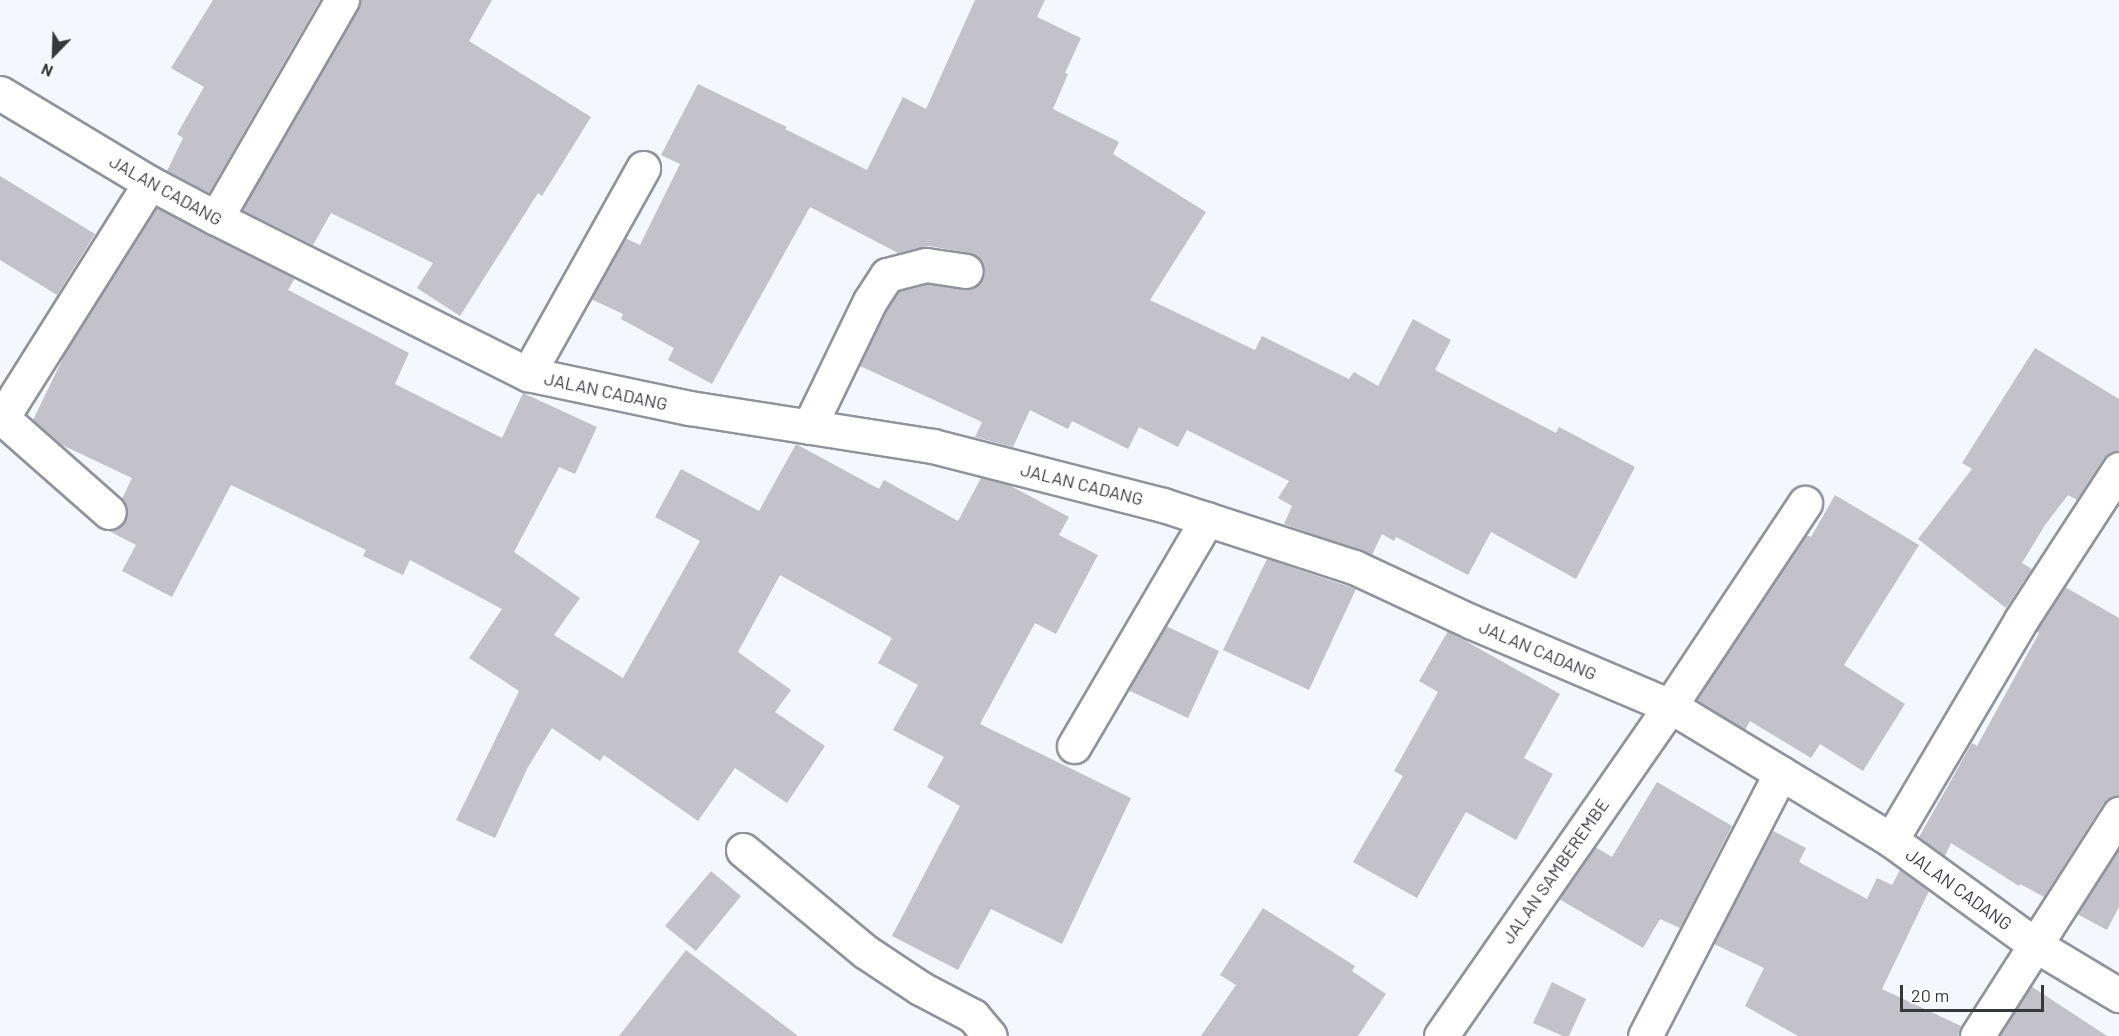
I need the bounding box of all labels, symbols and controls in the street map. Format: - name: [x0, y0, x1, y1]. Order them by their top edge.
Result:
- north arrow: [24, 24, 84, 84]
- text: N: [38, 60, 55, 82]
- street label: JALAN CADANG: [106, 150, 226, 230]
- street label: JALAN CADANG: [542, 367, 670, 415]
- street label: JALAN CADANG: [1018, 458, 1146, 510]
- street label: JALAN CADANG: [1476, 616, 1600, 684]
- street label: JALAN SAMBEREMBE: [1497, 794, 1613, 948]
- street label: JALAN CADANG: [1902, 843, 2016, 935]
- scale bar: [1903, 973, 2047, 1011]
- text: 20 m: [1911, 984, 1949, 1006]

